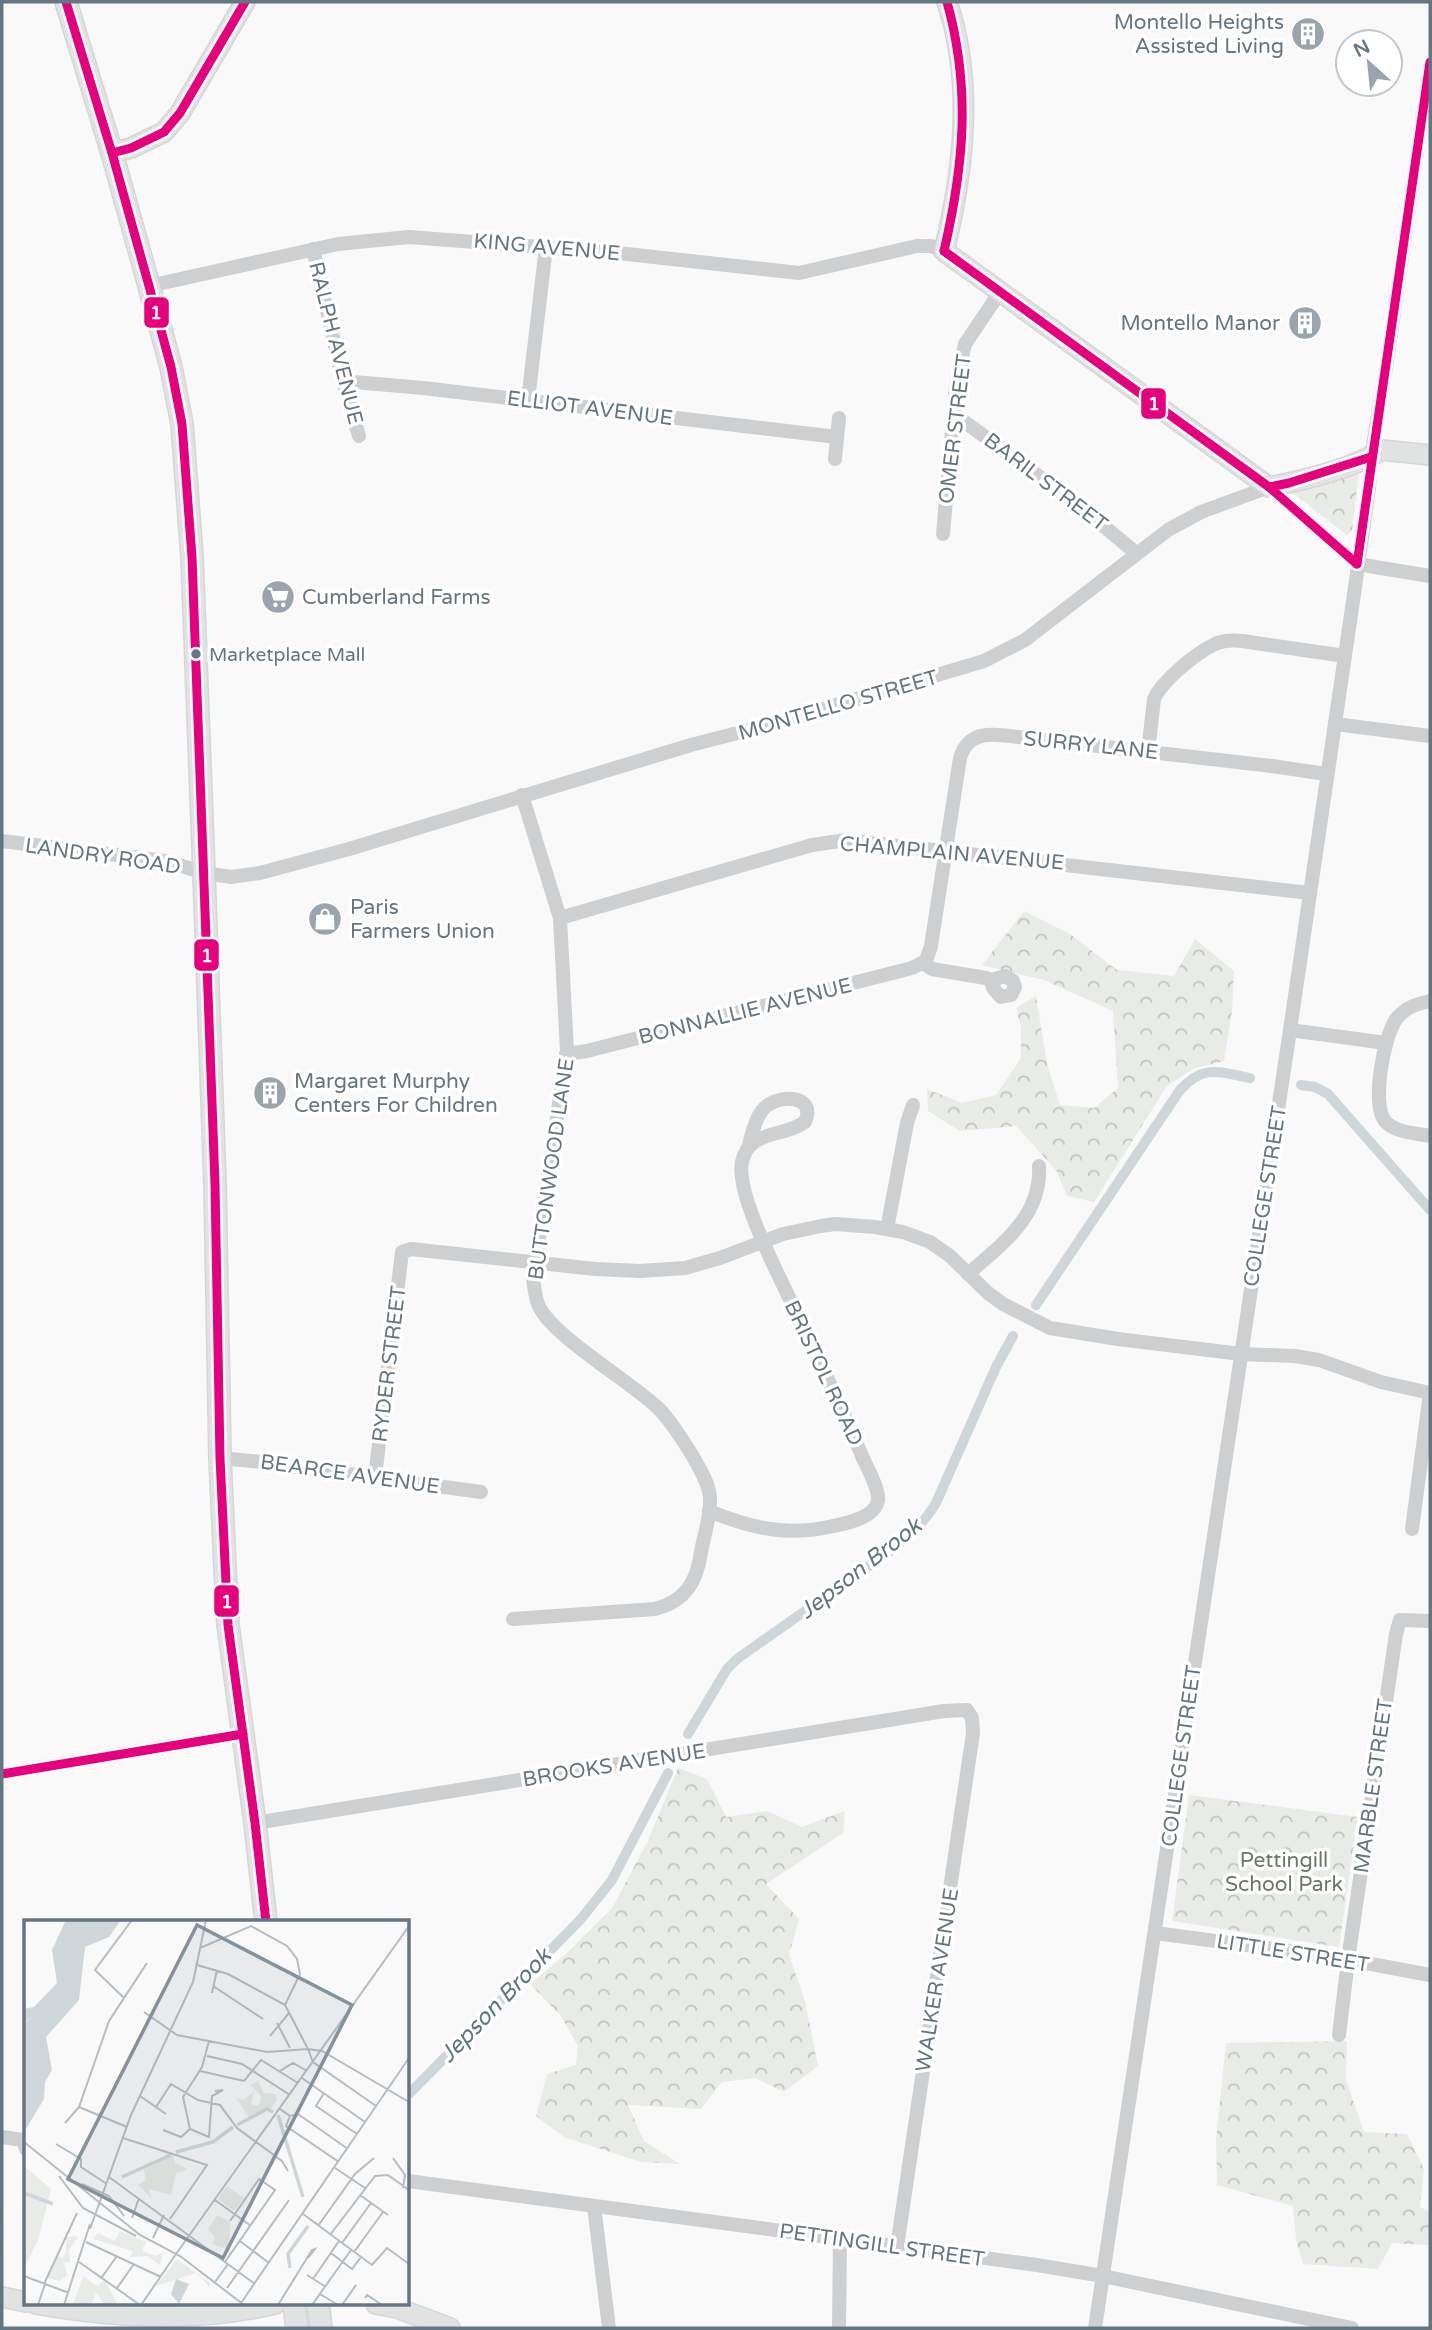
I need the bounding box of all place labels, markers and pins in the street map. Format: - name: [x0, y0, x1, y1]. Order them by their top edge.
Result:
- place label: Montello Heights Assisted Living: [1114, 10, 1284, 59]
- building icon: Montello Heights Assisted Living: [1289, 15, 1327, 53]
- building icon: Montello Manor: [1286, 304, 1324, 342]
- place label: Montello Manor: [1121, 311, 1280, 336]
- supermarket icon: Cumberland Farms: [259, 578, 297, 616]
- place label: Cumberland Farms: [302, 585, 491, 610]
- place label: Marketplace Mall: [209, 644, 365, 666]
- marker: Marketplace Mall: [189, 647, 203, 661]
- place label: Paris Farmers Union: [350, 895, 495, 944]
- shop icon: Paris Farmers Union: [306, 900, 344, 938]
- place label: Margaret Murphy Centers For Children: [294, 1069, 498, 1118]
- building icon: Margaret Murphy Centers For Children: [251, 1074, 289, 1112]

